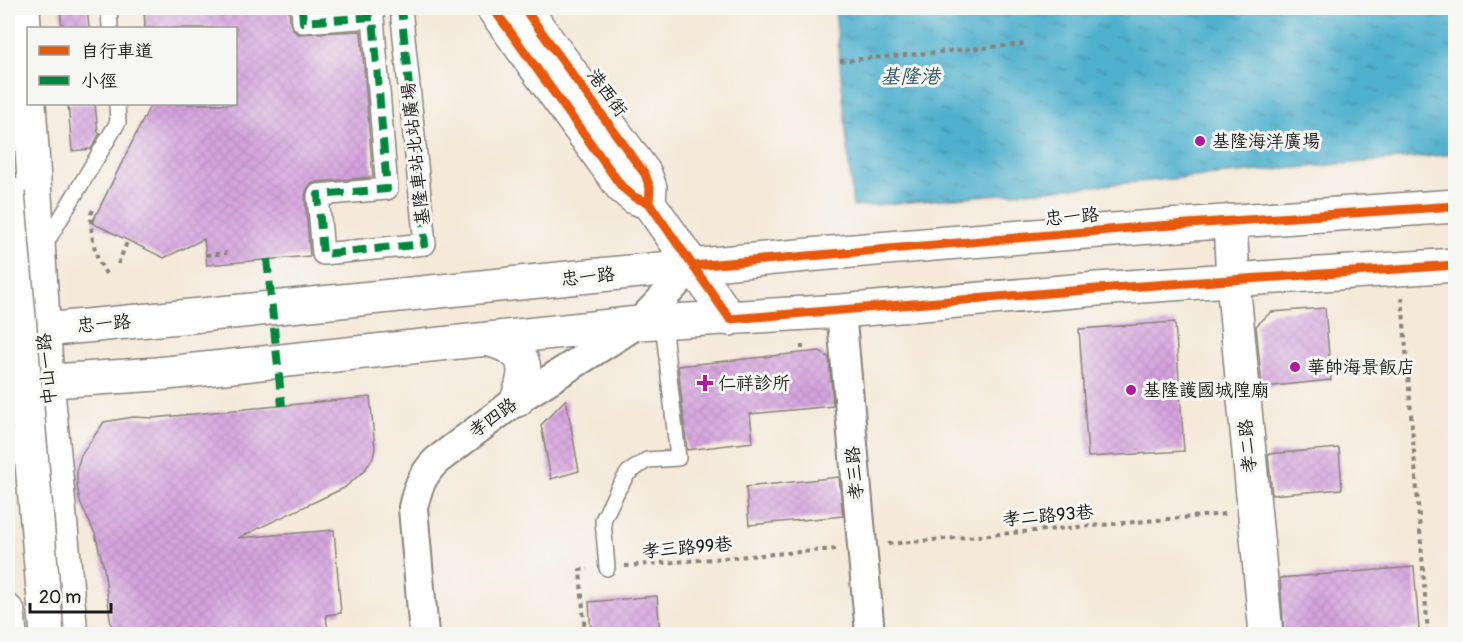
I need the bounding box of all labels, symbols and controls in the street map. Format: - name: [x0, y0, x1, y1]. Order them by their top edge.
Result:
- legend: [27, 27, 237, 105]
- text: 自行車道: [81, 40, 153, 63]
- street label: 港西街: [582, 64, 632, 122]
- water label: 基隆港: [880, 64, 942, 89]
- text: 小徑: [81, 70, 117, 93]
- street label: 基隆車站北站廣場: [397, 81, 435, 227]
- place label: 基隆海洋廣場: [1212, 130, 1320, 153]
- marker: 基隆海洋廣場: [1193, 134, 1207, 148]
- street label: 忠一路: [1044, 203, 1100, 231]
- street label: 忠一路: [560, 263, 616, 291]
- street label: 忠一路: [76, 310, 132, 338]
- street label: 中山一路: [32, 332, 62, 406]
- place label: 華帥海景飯店: [1307, 356, 1415, 379]
- marker: 華帥海景飯店: [1288, 360, 1302, 374]
- place label: 仁祥診所: [718, 372, 790, 395]
- marker: 仁祥診所: [696, 374, 714, 392]
- place label: 基隆護國城隍廟: [1143, 379, 1269, 402]
- marker: 基隆護國城隍廟: [1124, 383, 1138, 397]
- street label: 孝四路: [464, 393, 522, 443]
- street label: 孝二路: [1234, 418, 1262, 474]
- street label: 孝三路: [841, 445, 869, 501]
- street label: 孝二路93巷: [1002, 501, 1094, 531]
- street label: 孝三路99巷: [641, 533, 733, 563]
- scale bar: [30, 576, 111, 614]
- text: 20 m: [39, 586, 81, 609]

